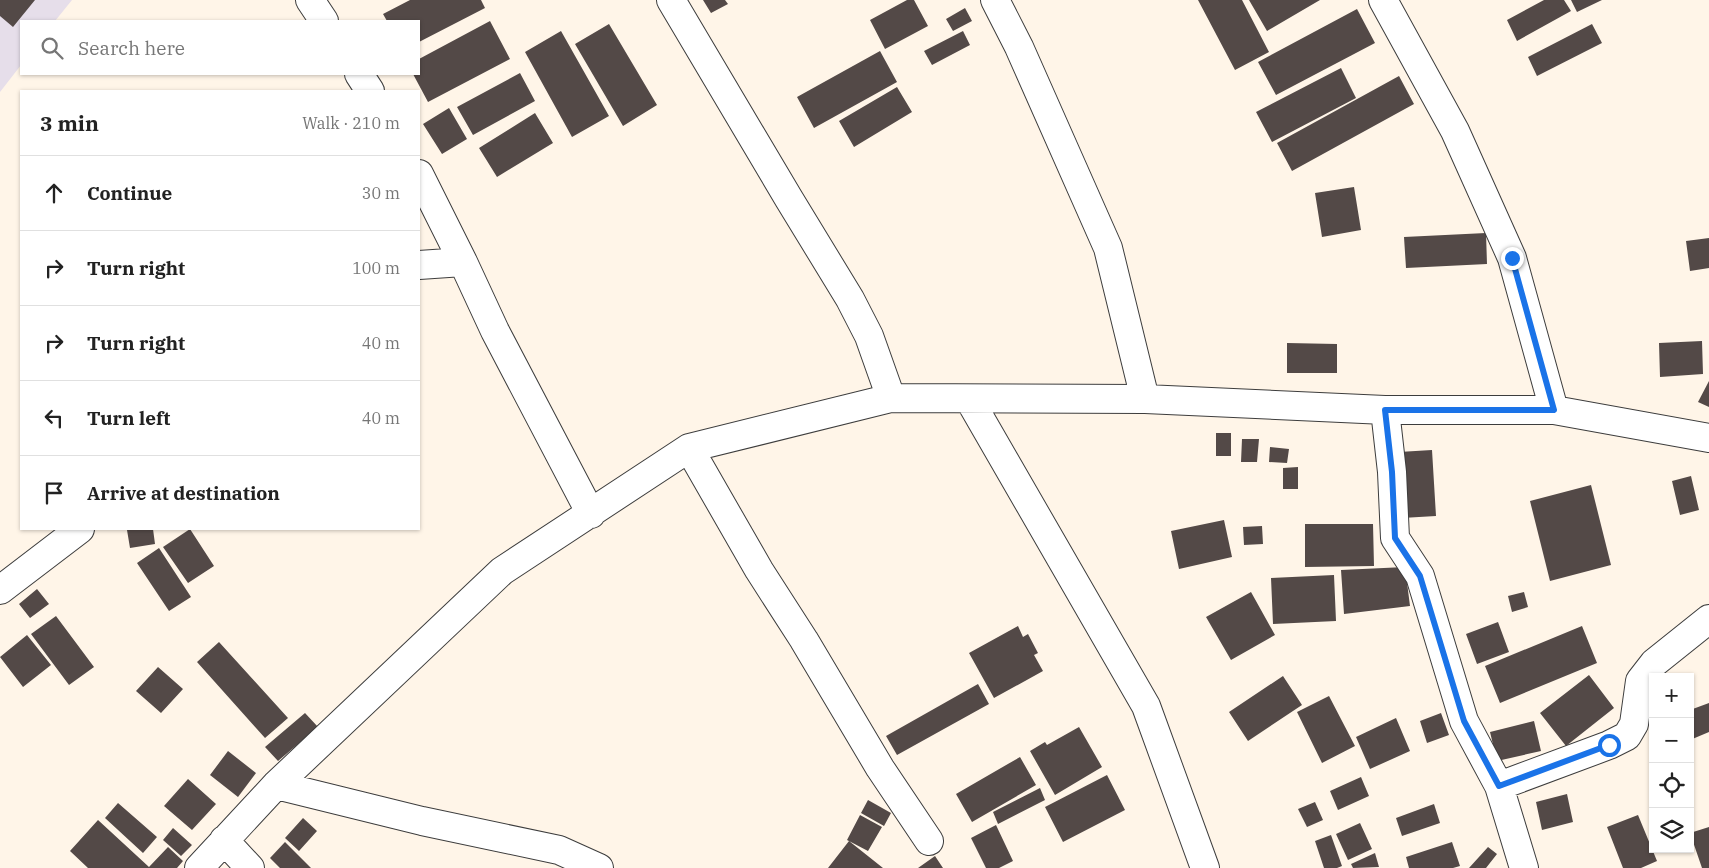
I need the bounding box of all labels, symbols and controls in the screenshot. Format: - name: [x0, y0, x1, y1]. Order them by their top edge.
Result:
- search box: [20, 20, 420, 75]
- icon: search: [38, 34, 66, 62]
- text: Search here: [78, 36, 185, 60]
- text: 3 min: [40, 109, 99, 137]
- text: Walk · 210 m: [302, 113, 400, 133]
- icon: ahead: [40, 179, 68, 207]
- text: Continue: [87, 181, 172, 205]
- text: 30 m: [362, 183, 400, 203]
- route end: [1501, 247, 1524, 270]
- icon: right: [40, 254, 68, 282]
- text: Turn right: [87, 256, 185, 280]
- text: 100 m: [352, 258, 400, 278]
- icon: right: [40, 329, 68, 357]
- text: Turn right: [87, 331, 185, 355]
- text: 40 m: [362, 333, 400, 353]
- icon: left: [40, 404, 68, 432]
- text: Turn left: [87, 406, 170, 430]
- text: 40 m: [362, 408, 400, 428]
- icon: arrive: [40, 479, 68, 507]
- text: Arrive at destination: [87, 481, 280, 505]
- map controls: [1649, 673, 1694, 853]
- button: +: [1649, 673, 1694, 718]
- button: −: [1649, 718, 1694, 763]
- route start: [1598, 734, 1621, 757]
- button: locate: [1649, 763, 1694, 808]
- button: layers: [1649, 808, 1694, 853]

